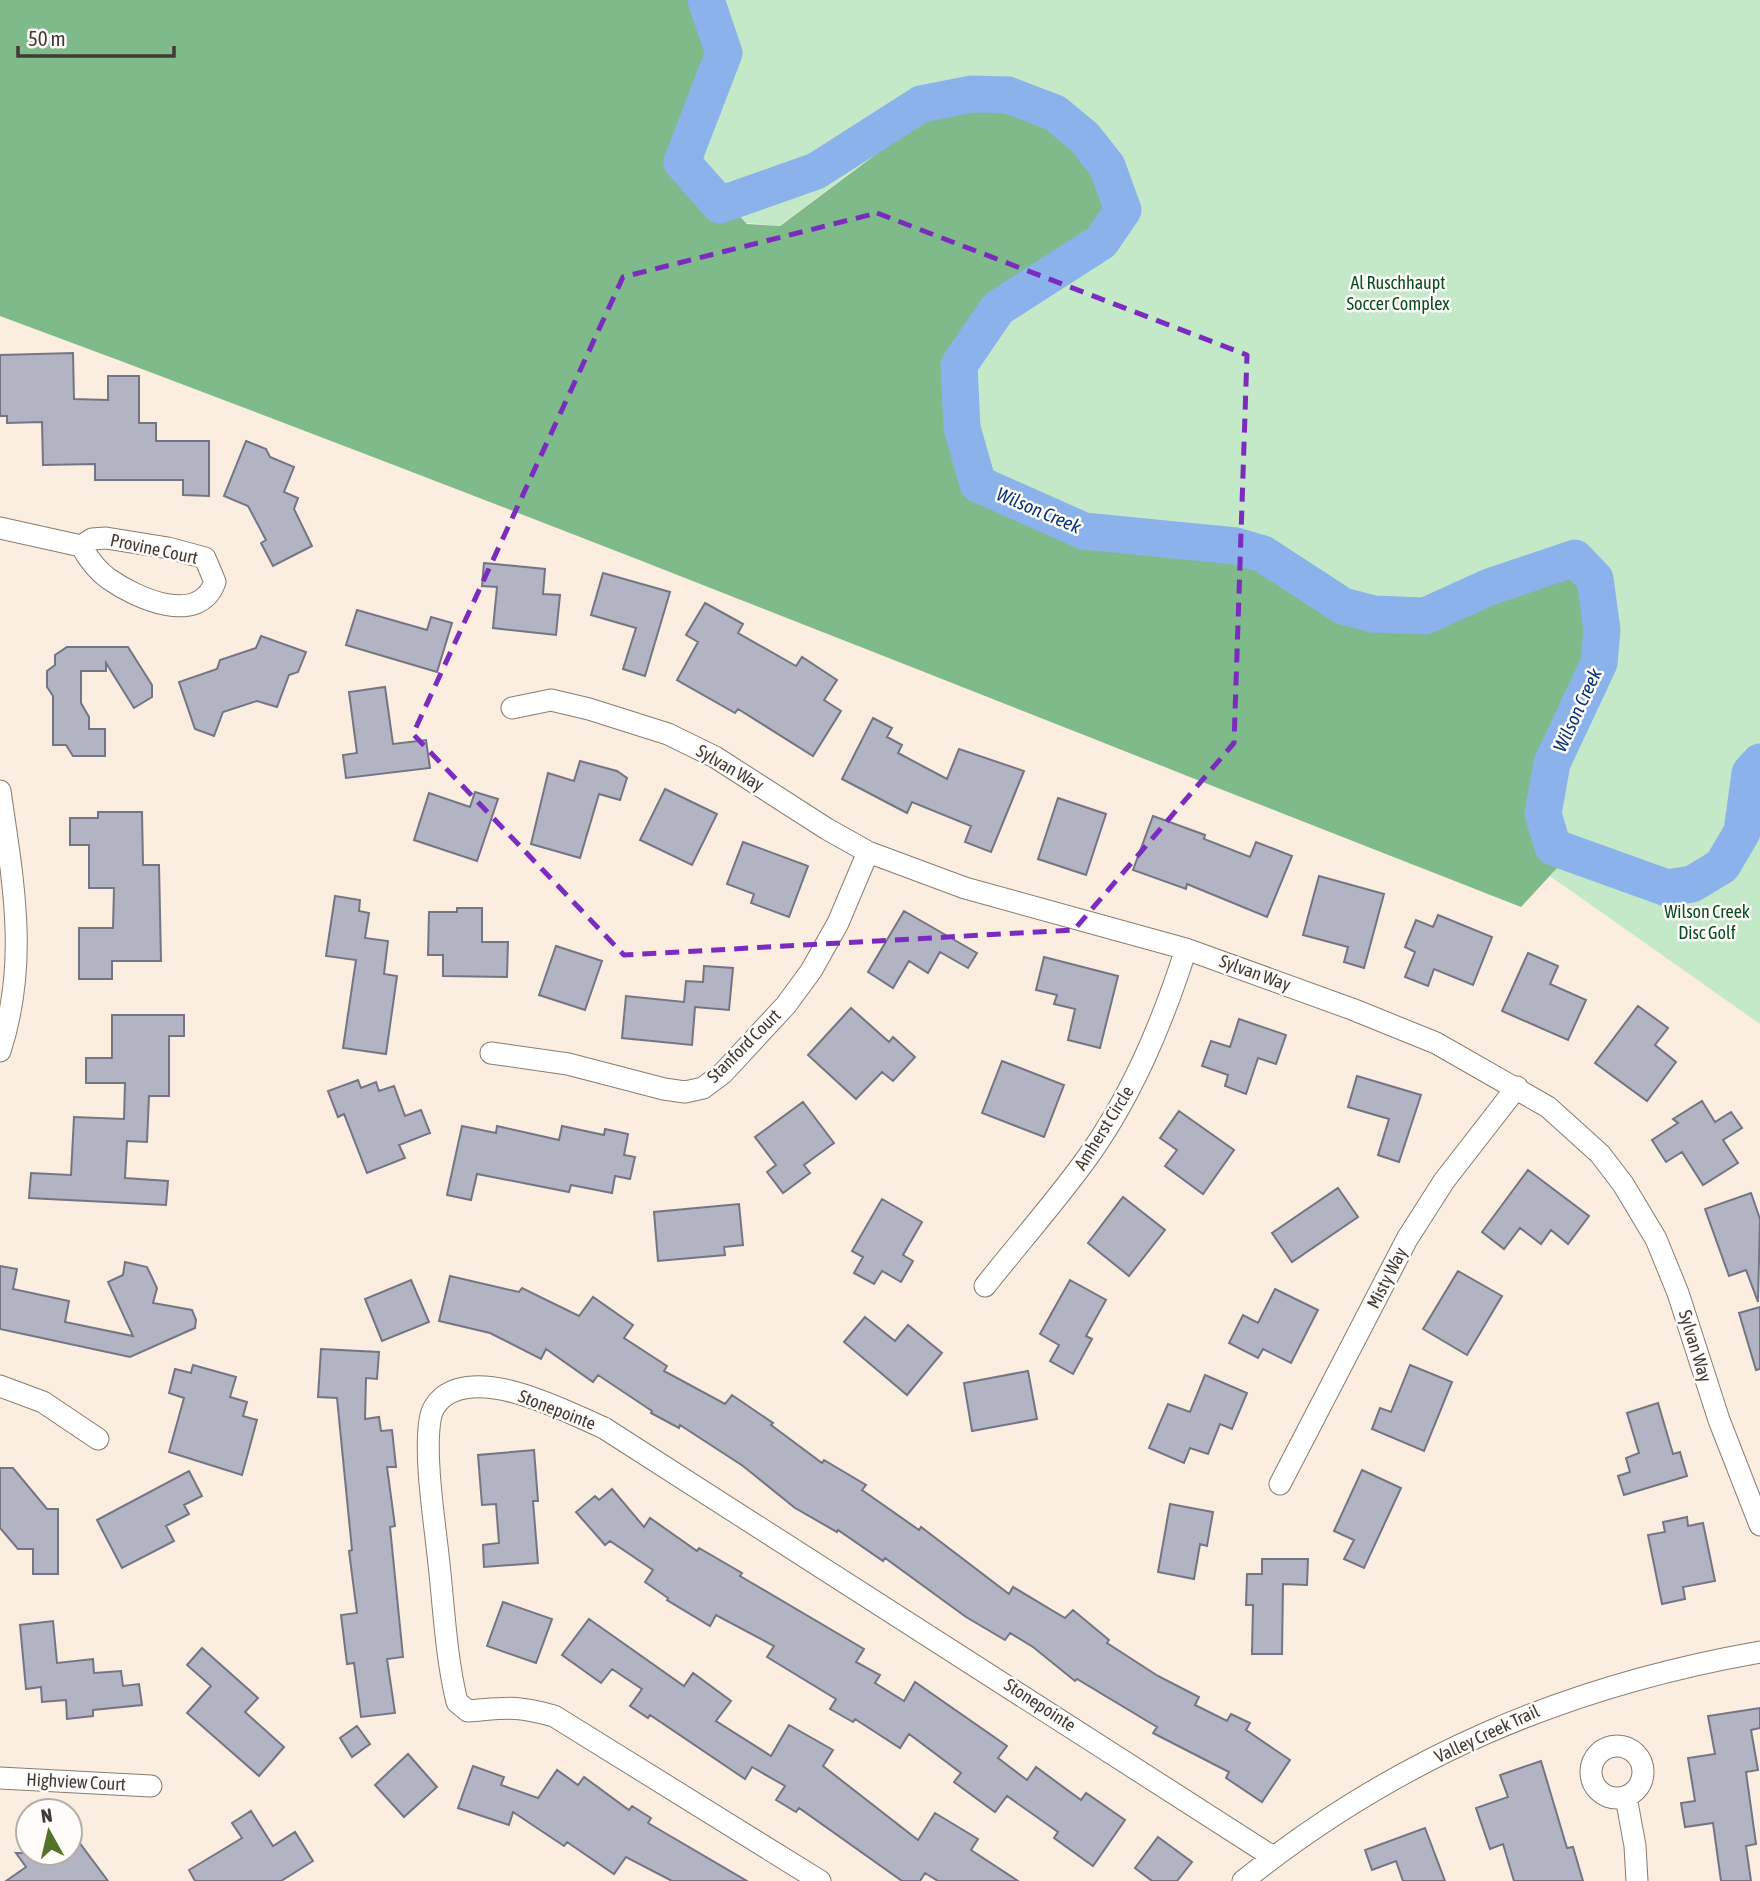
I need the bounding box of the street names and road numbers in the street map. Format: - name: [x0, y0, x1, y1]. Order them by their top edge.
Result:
- street label: Provine Court: [108, 529, 200, 568]
- street label: Sylvan Way: [693, 740, 768, 795]
- street label: Sylvan Way: [1217, 950, 1294, 995]
- street label: Stanford Court: [703, 1005, 785, 1087]
- street label: Amherst Circle: [1070, 1082, 1138, 1174]
- street label: Misty Way: [1362, 1244, 1411, 1312]
- street label: Sylvan Way: [1675, 1307, 1716, 1385]
- street label: Stonepointe: [516, 1385, 599, 1434]
- street label: Stonepointe: [1001, 1674, 1080, 1735]
- street label: Valley Creek Trail: [1431, 1700, 1543, 1767]
- street label: Highview Court: [26, 1768, 126, 1795]

